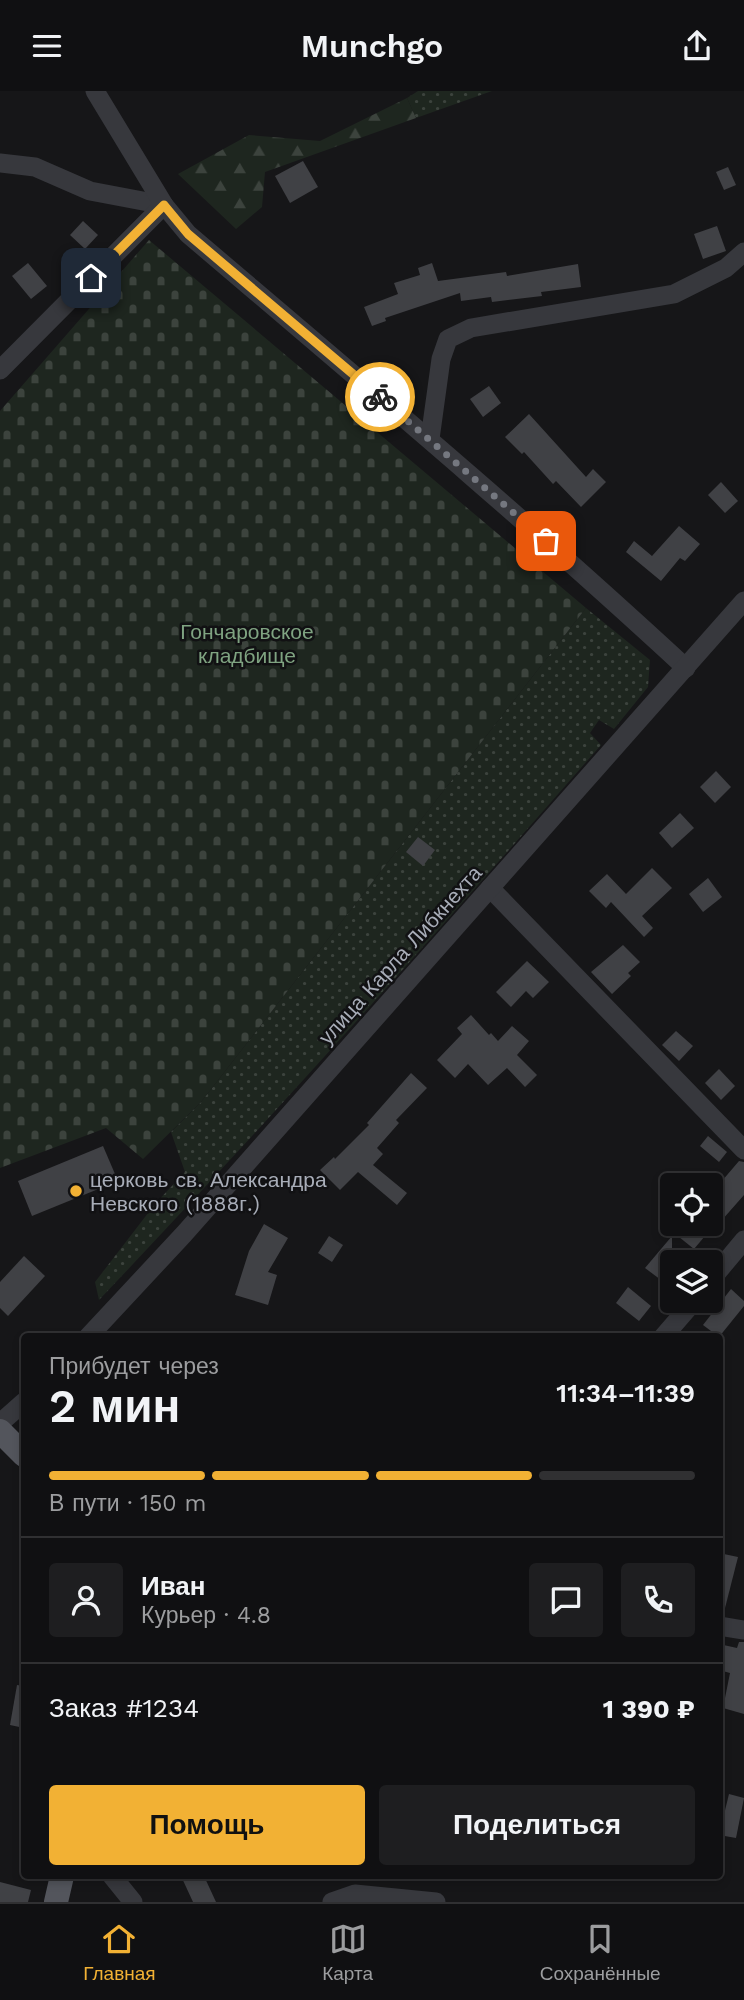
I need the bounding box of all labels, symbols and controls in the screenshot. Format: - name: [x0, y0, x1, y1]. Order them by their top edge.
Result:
- icon: menu: [28, 27, 66, 65]
- text: Munchgo: [301, 27, 443, 65]
- icon: share: [678, 27, 716, 65]
- pin: [61, 248, 121, 308]
- icon: home: [72, 259, 110, 297]
- courier: [345, 362, 415, 432]
- icon: bike: [361, 378, 399, 416]
- pin: [516, 511, 576, 571]
- icon: bag: [527, 522, 565, 560]
- park label: Гончаровское кладбище: [180, 619, 314, 668]
- street label: улица Карла Либкнехта: [313, 860, 487, 1049]
- place label: церковь св. Александра Невского (1888г.): [90, 1167, 327, 1216]
- map controls: [660, 1173, 723, 1313]
- button: locate: [660, 1173, 723, 1236]
- marker: церковь св. Александра Невского (1888г.): [68, 1183, 84, 1199]
- button: layers: [660, 1250, 723, 1313]
- text: Прибудет через: [49, 1353, 219, 1380]
- text: 11:34–11:39: [556, 1378, 695, 1408]
- text: 2 мин: [49, 1379, 180, 1433]
- text: В пути · 150 m: [49, 1490, 206, 1517]
- button: person: [49, 1563, 123, 1637]
- button: chat: [529, 1563, 603, 1637]
- button: phone: [621, 1563, 695, 1637]
- text: Иван: [141, 1571, 206, 1601]
- text: Курьер · 4.8: [141, 1602, 271, 1629]
- text: Заказ #1234: [49, 1693, 199, 1723]
- text: 1 390 ₽: [603, 1694, 695, 1724]
- button: Помощь: [49, 1785, 365, 1865]
- button: Поделиться: [379, 1785, 695, 1865]
- tab: Главная: [83, 1920, 156, 1985]
- tab: Карта: [322, 1920, 373, 1985]
- tab: Сохранённые: [540, 1920, 661, 1985]

